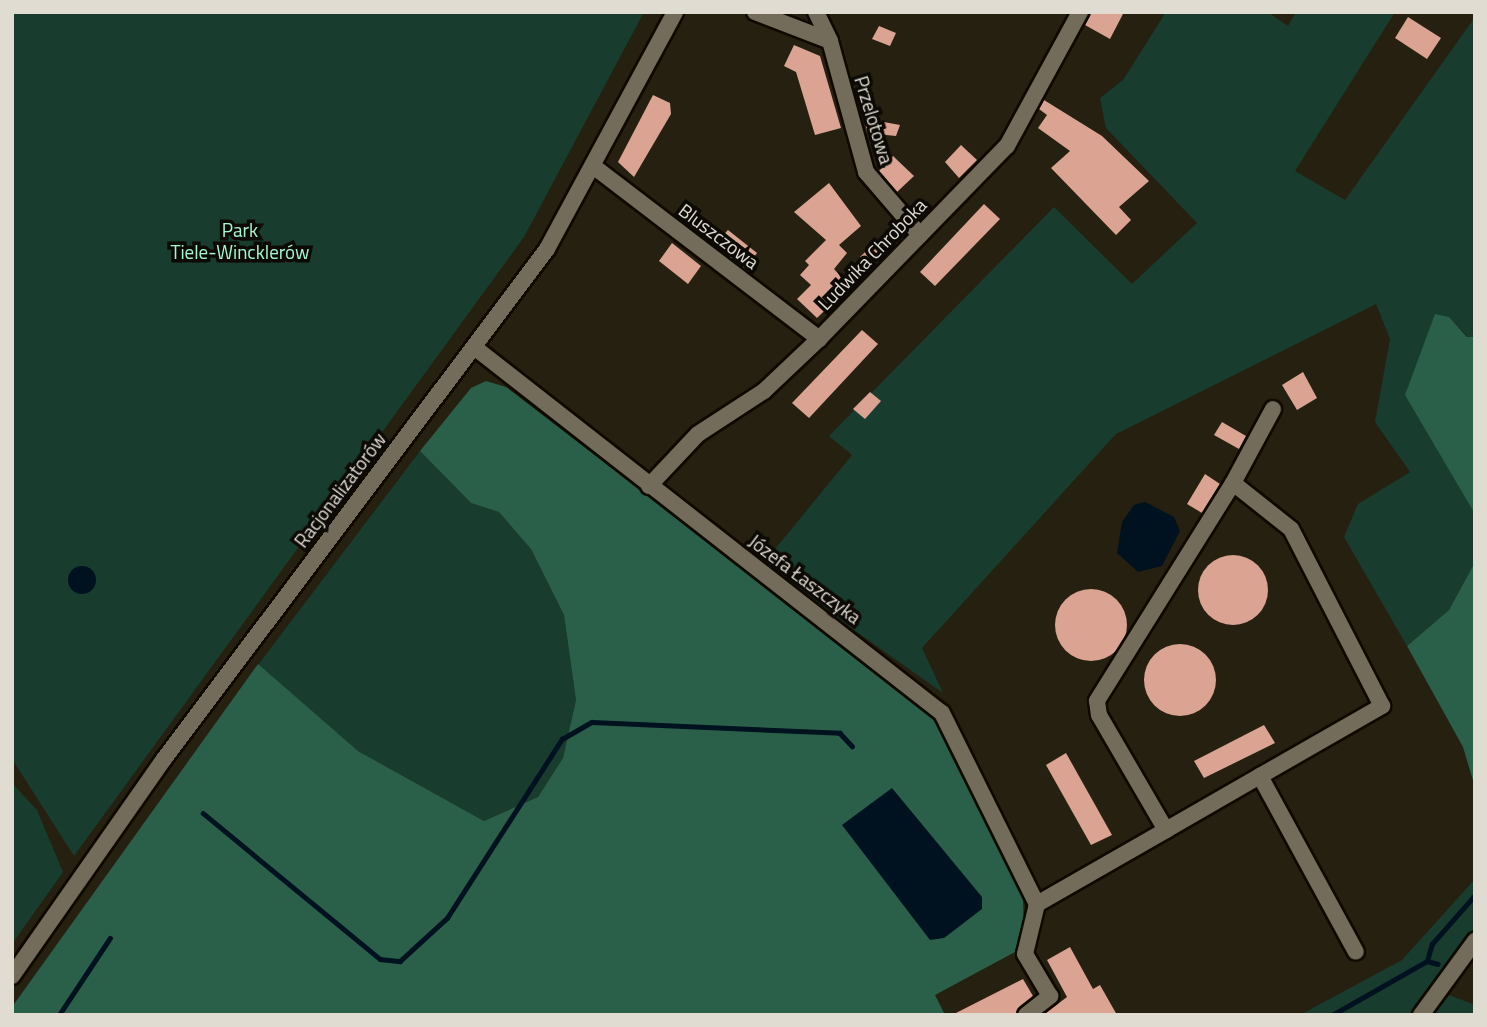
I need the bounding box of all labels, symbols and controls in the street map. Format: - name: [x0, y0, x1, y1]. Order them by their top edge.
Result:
- street label: Przelotowa: [850, 73, 898, 167]
- street label: Ludwika Chroboka: [813, 194, 931, 314]
- street label: Bluszczowa: [674, 199, 764, 273]
- park label: Park Tiele-Wincklerów: [170, 219, 310, 263]
- street label: Racjonalizatorów: [289, 428, 391, 552]
- street label: Józefa Łaszczyka: [744, 529, 866, 629]

